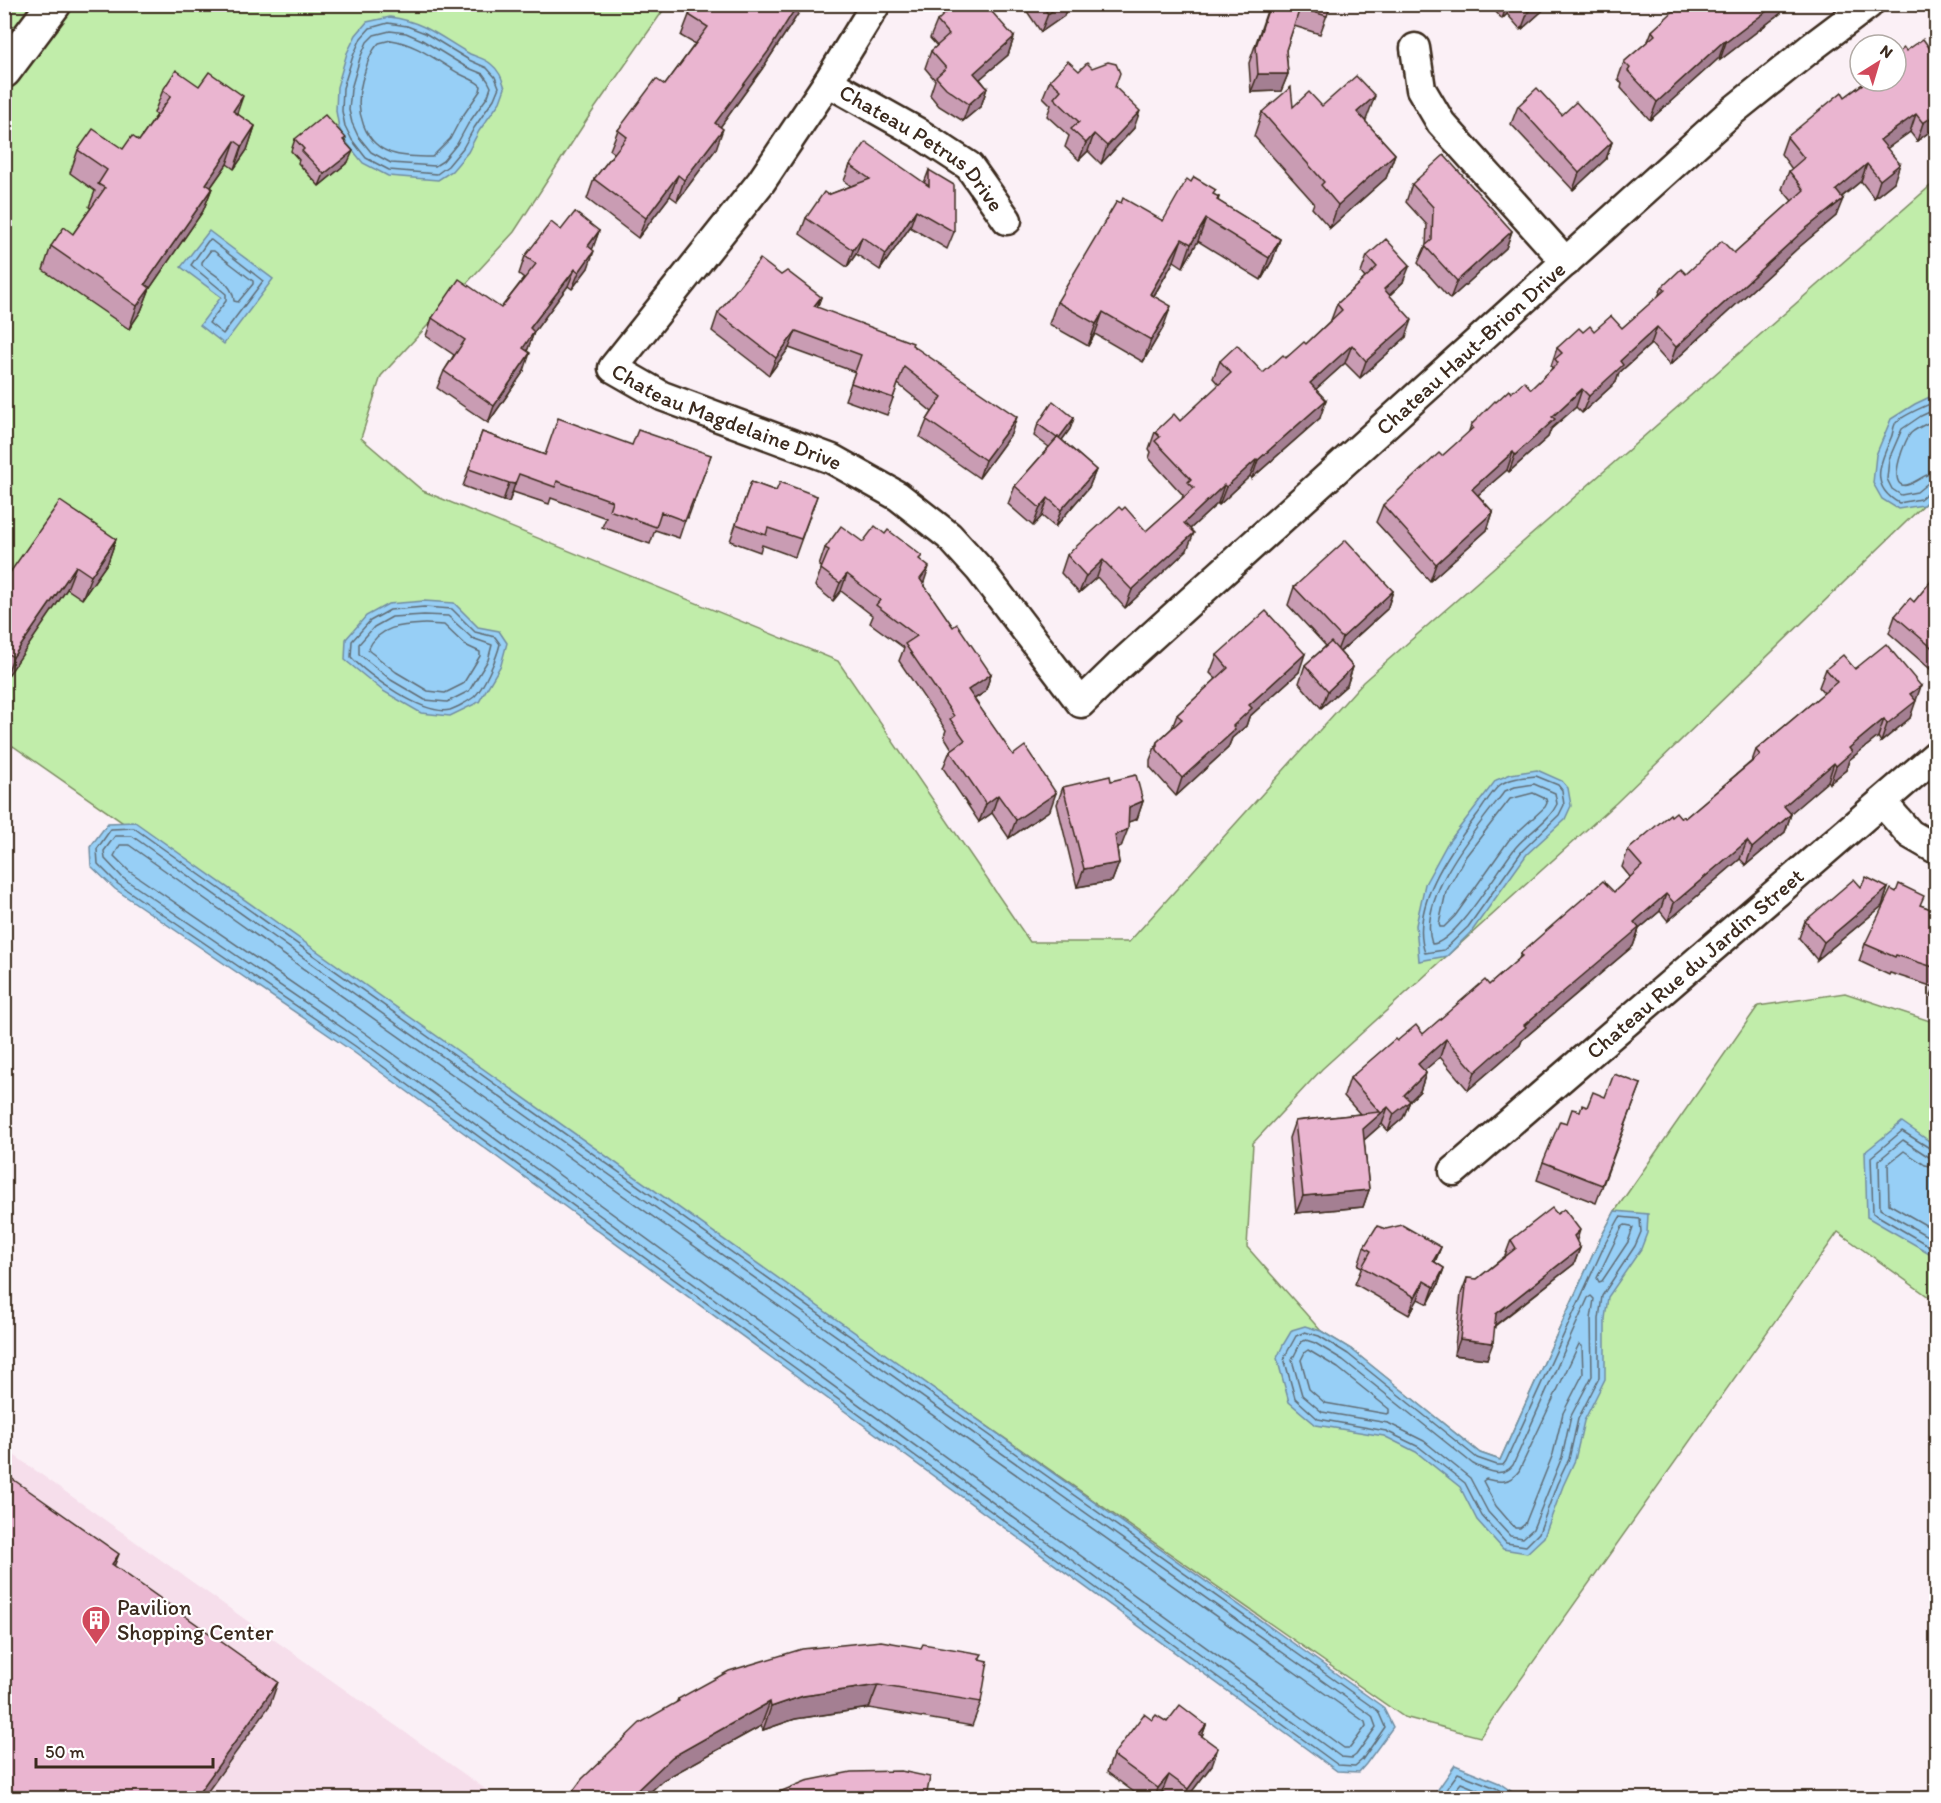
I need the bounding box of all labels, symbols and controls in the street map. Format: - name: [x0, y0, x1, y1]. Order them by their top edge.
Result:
- north arrow: [1848, 33, 1908, 93]
- text: N: [1877, 41, 1897, 62]
- street label: Chateau Petrus Drive: [835, 78, 1010, 217]
- street label: Chateau Haut-Brion Drive: [1371, 256, 1571, 441]
- street label: Chateau Magdelaine Drive: [607, 357, 847, 476]
- street label: Chateau Rue du Jardin Street: [1581, 862, 1809, 1065]
- place label: Pavilion Shopping Center: [117, 1594, 274, 1646]
- building icon: Pavilion Shopping Center: [80, 1604, 112, 1646]
- scale bar: [36, 1731, 213, 1769]
- text: 50 m: [45, 1741, 85, 1763]

